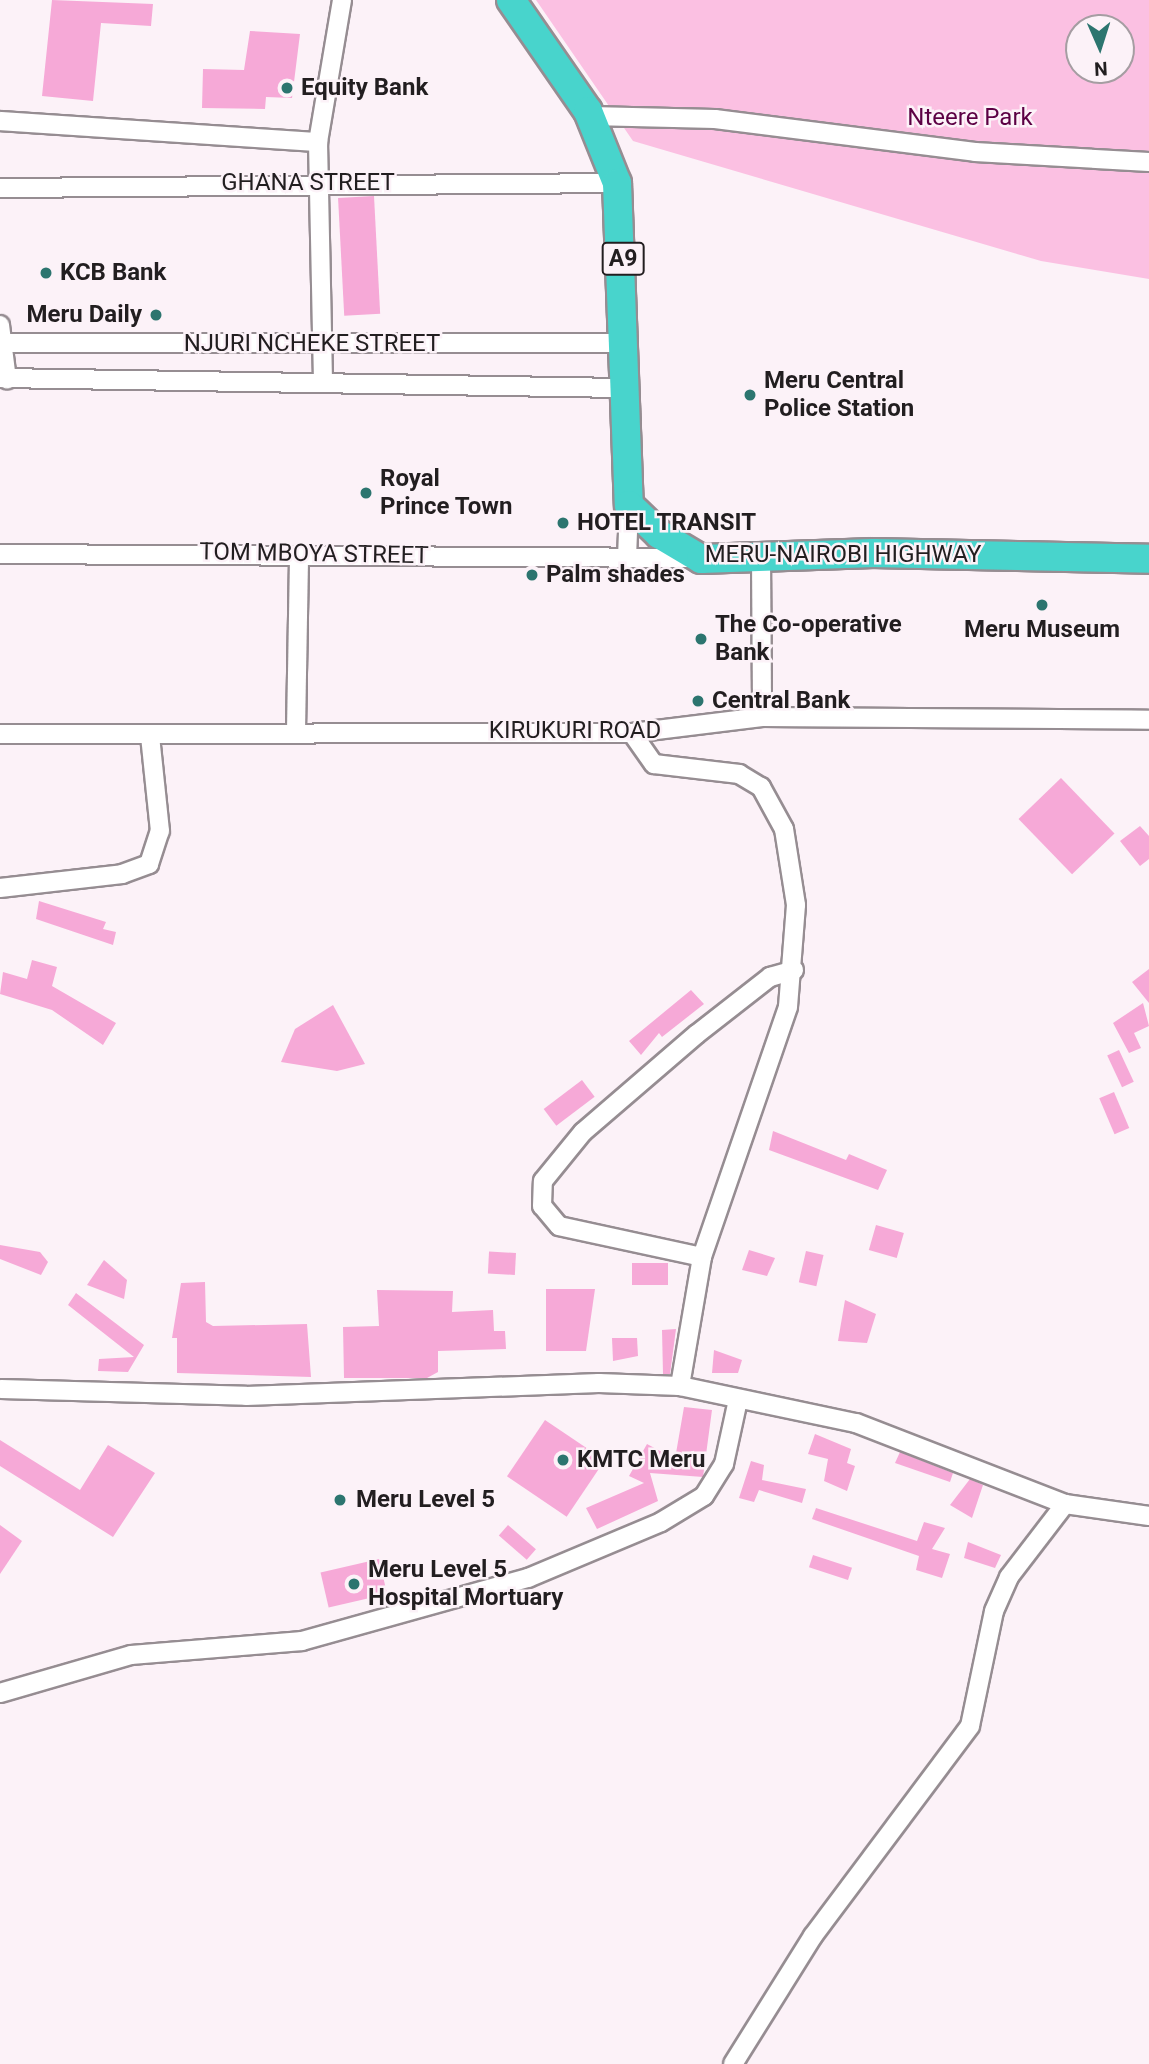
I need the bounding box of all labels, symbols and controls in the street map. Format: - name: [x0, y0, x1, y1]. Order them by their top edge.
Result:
- north arrow: [1065, 14, 1135, 84]
- text: N: [1094, 57, 1108, 80]
- place label: Equity Bank: [301, 74, 428, 102]
- marker: Equity Bank: [279, 80, 295, 96]
- park label: Nteere Park: [907, 104, 1033, 132]
- street label: GHANA STREET: [221, 169, 395, 197]
- road number: A9: [600, 240, 646, 278]
- place label: KCB Bank: [60, 259, 166, 287]
- marker: KCB Bank: [38, 265, 54, 281]
- place label: Meru Daily: [27, 301, 142, 329]
- marker: Meru Daily: [148, 307, 164, 323]
- street label: NJURI NCHEKE STREET: [184, 330, 440, 358]
- place label: Meru Central Police Station: [764, 367, 914, 423]
- marker: Meru Central Police Station: [742, 387, 758, 403]
- place label: Royal Prince Town: [380, 465, 513, 521]
- marker: Royal Prince Town: [358, 485, 374, 501]
- place label: HOTEL TRANSIT: [577, 509, 757, 537]
- marker: HOTEL TRANSIT: [555, 515, 571, 531]
- street label: TOM MBOYA STREET: [199, 538, 429, 570]
- street label: MERU-NAIROBI HIGHWAY: [705, 541, 981, 569]
- place label: Palm shades: [546, 561, 685, 589]
- marker: Palm shades: [524, 567, 540, 583]
- marker: Meru Museum: [1034, 597, 1050, 613]
- place label: The Co-operative Bank: [715, 611, 902, 667]
- place label: Meru Museum: [964, 616, 1120, 644]
- marker: The Co-operative Bank: [693, 631, 709, 647]
- place label: Central Bank: [712, 687, 850, 715]
- marker: Central Bank: [690, 693, 706, 709]
- street label: KIRUKURI ROAD: [489, 717, 661, 745]
- place label: KMTC Meru: [577, 1446, 705, 1474]
- marker: KMTC Meru: [555, 1452, 571, 1468]
- place label: Meru Level 5: [356, 1486, 495, 1514]
- marker: Meru Level 5: [330, 1490, 350, 1510]
- place label: Meru Level 5 Hospital Mortuary: [368, 1556, 563, 1612]
- marker: Meru Level 5 Hospital Mortuary: [346, 1576, 362, 1592]

